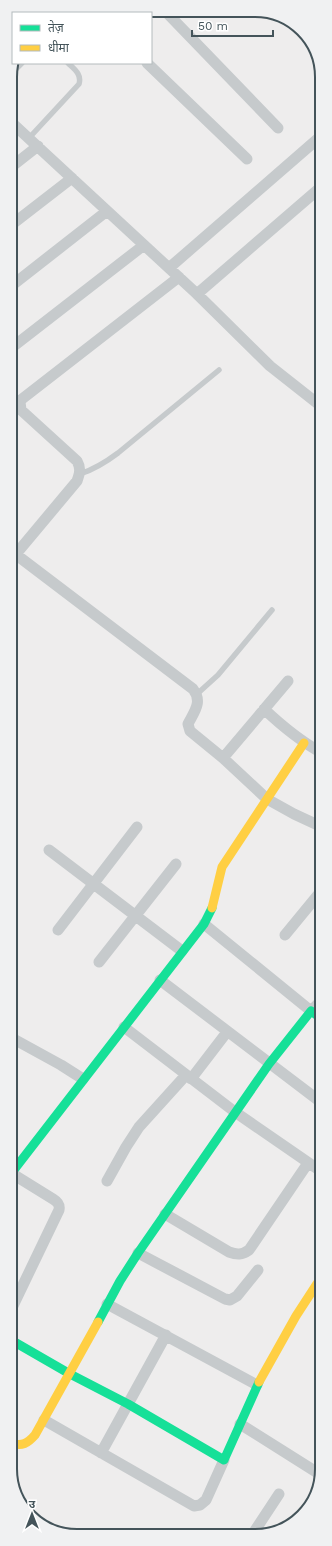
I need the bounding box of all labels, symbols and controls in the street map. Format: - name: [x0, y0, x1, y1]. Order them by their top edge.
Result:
- legend: [12, 12, 152, 64]
- scale bar: [192, 12, 273, 38]
- text: 50 m: [198, 19, 228, 33]
- text: तेज़: [48, 20, 65, 35]
- text: धीमा: [48, 40, 70, 55]
- north arrow: [12, 1494, 52, 1534]
- text: उ: [29, 1498, 36, 1511]

